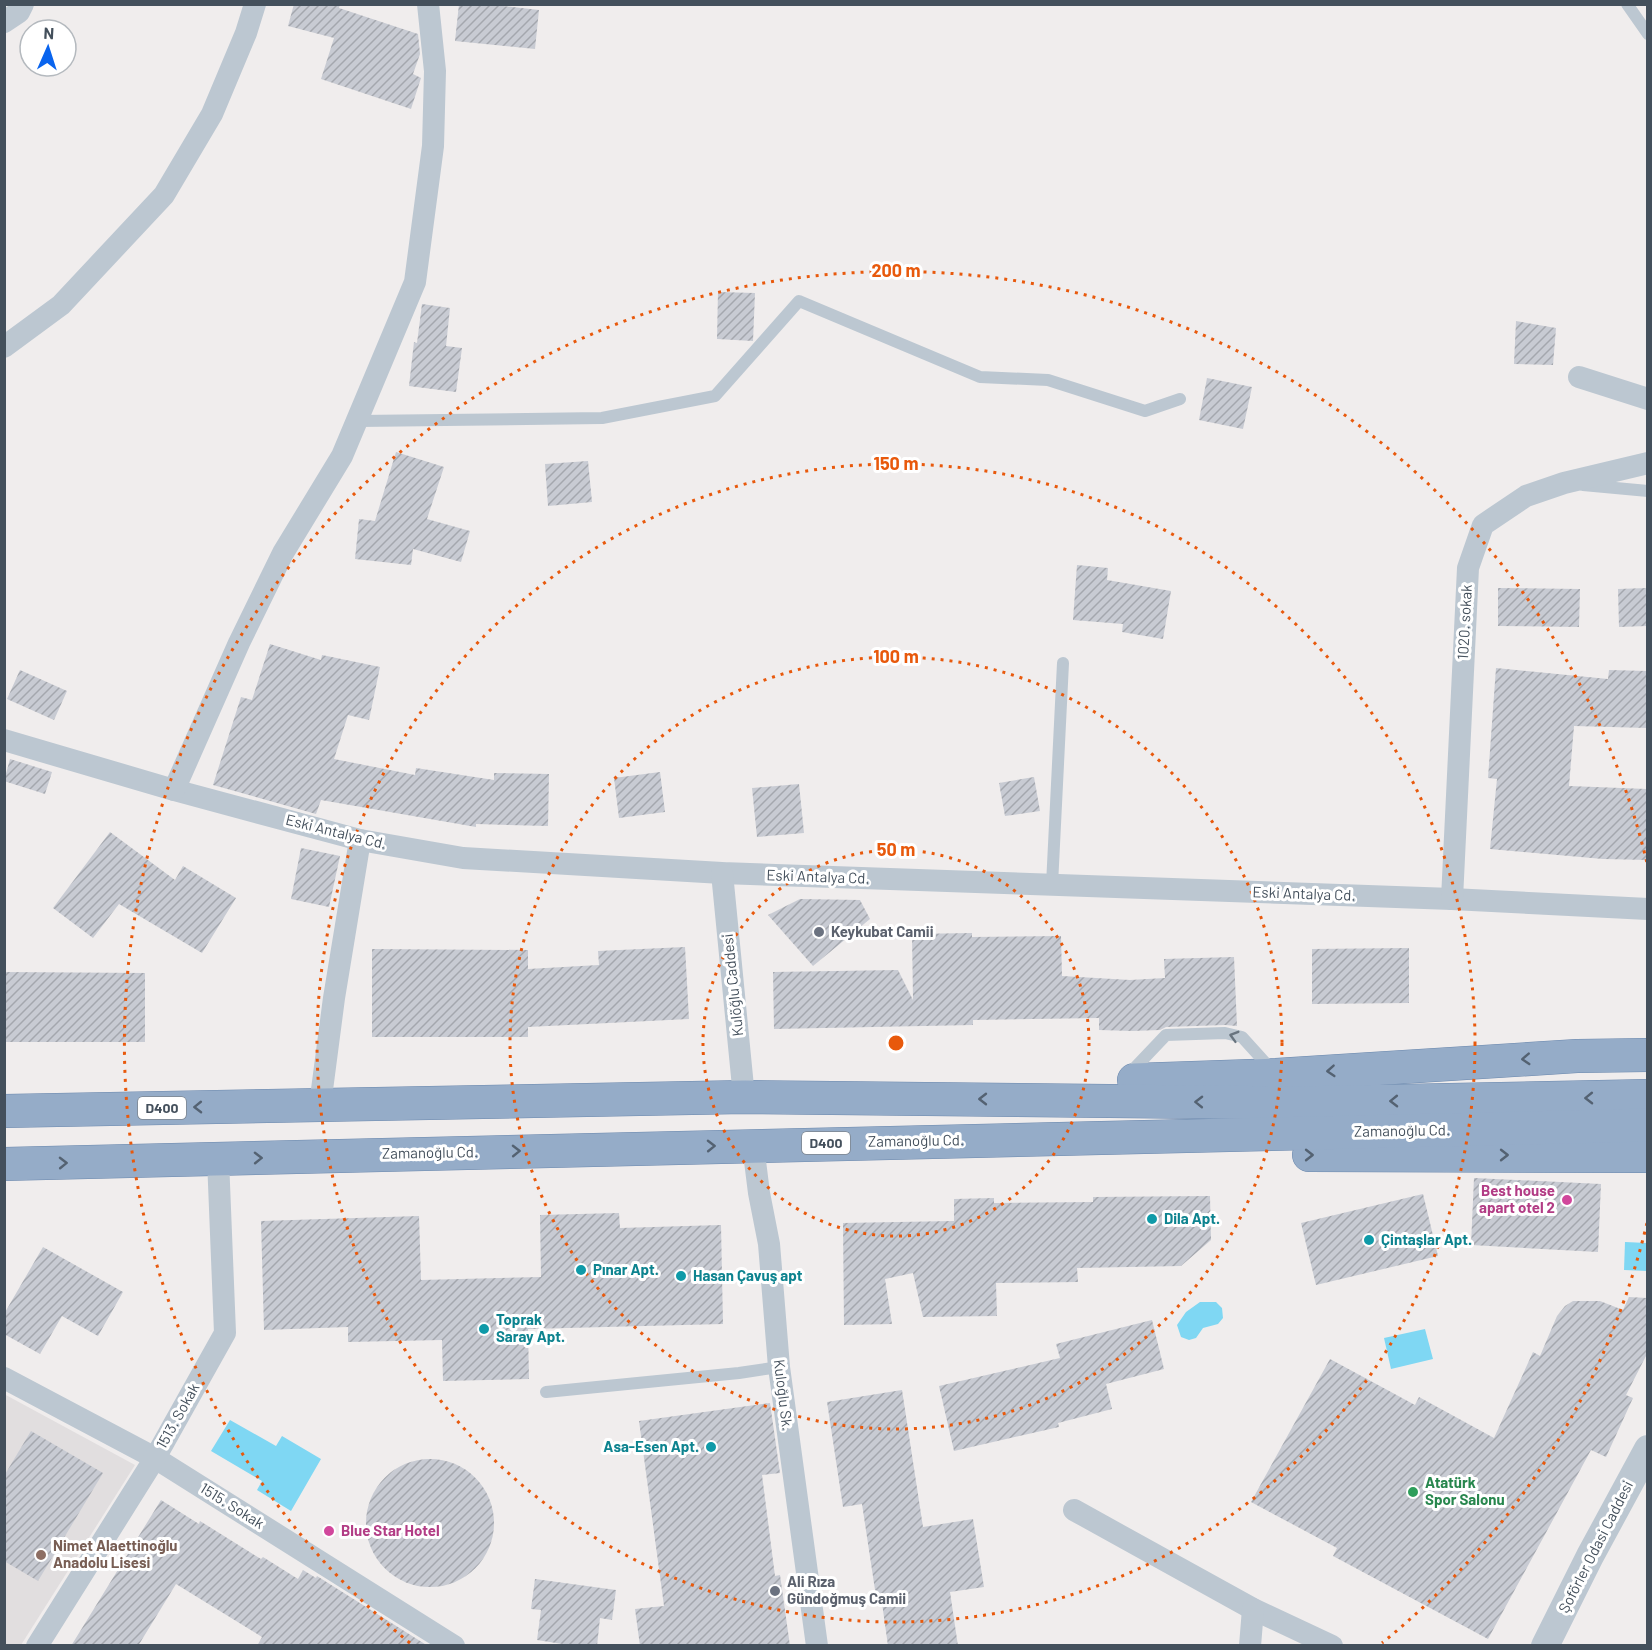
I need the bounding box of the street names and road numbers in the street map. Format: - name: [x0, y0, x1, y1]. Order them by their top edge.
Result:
- street label: 1020. sokak: [1453, 583, 1475, 660]
- street label: Eski Antalya Cd.: [284, 810, 389, 852]
- street label: Eski Antalya Cd.: [766, 865, 870, 887]
- street label: Eski Antalya Cd.: [1252, 882, 1356, 904]
- street label: Kulöğlu Caddesi: [718, 933, 746, 1037]
- road number: D400: [138, 1097, 186, 1119]
- street label: Zamanoğlu Cd.: [1354, 1120, 1450, 1140]
- street label: Zamanoğlu Cd.: [868, 1130, 964, 1150]
- road number: D400: [802, 1132, 850, 1154]
- street label: Zamanoğlu Cd.: [382, 1142, 478, 1162]
- street label: Kuloğlu Sk.: [771, 1358, 797, 1432]
- street label: 1513. Sokak: [152, 1379, 203, 1451]
- street label: Şoförler Odasi Caddesi: [1554, 1477, 1636, 1616]
- street label: 1515. Sokak: [197, 1478, 268, 1532]

